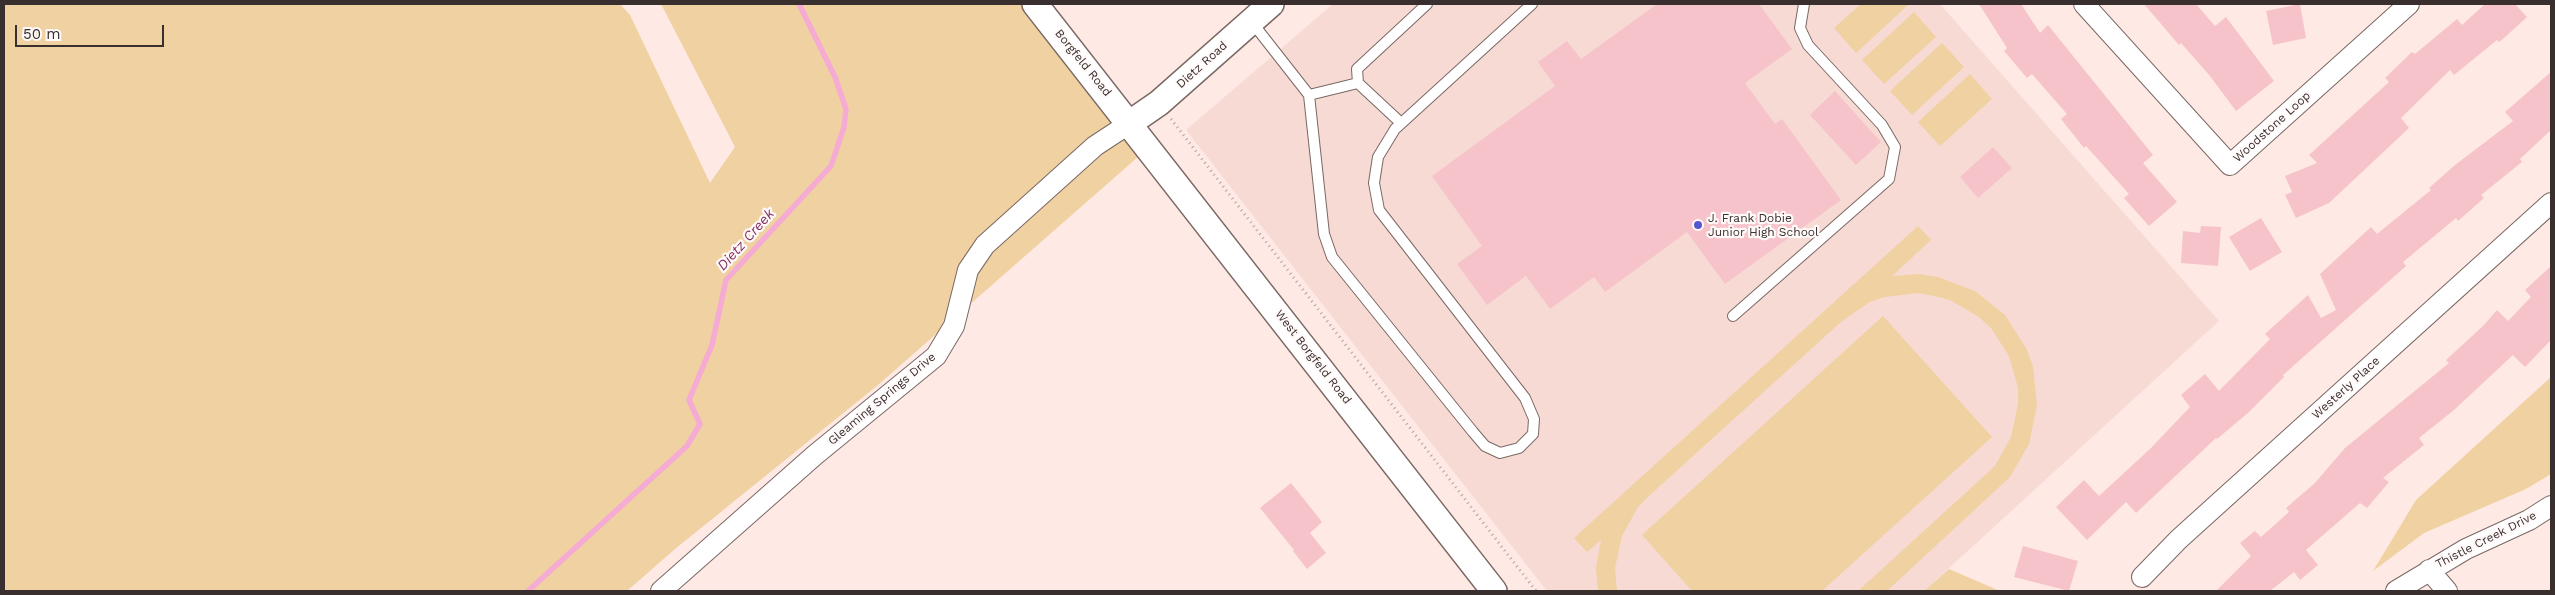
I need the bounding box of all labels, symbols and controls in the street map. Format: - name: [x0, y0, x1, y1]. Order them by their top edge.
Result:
- scale bar: [18, 15, 166, 47]
- text: 50 m: [23, 25, 60, 43]
- street label: Borgfeld Road: [1052, 27, 1114, 99]
- street label: Dietz Road: [1174, 38, 1230, 92]
- street label: Woodstone Loop: [2230, 89, 2314, 165]
- water label: Dietz Creek: [714, 206, 778, 274]
- place label: J. Frank Dobie Junior High School: [1708, 211, 1819, 239]
- marker: J. Frank Dobie Junior High School: [1692, 219, 1704, 231]
- street label: West Borgfeld Road: [1272, 307, 1354, 407]
- street label: Gleaming Springs Drive: [825, 350, 939, 448]
- street label: Westerly Place: [2309, 354, 2383, 422]
- street label: Thistle Creek Drive: [2433, 508, 2539, 572]

